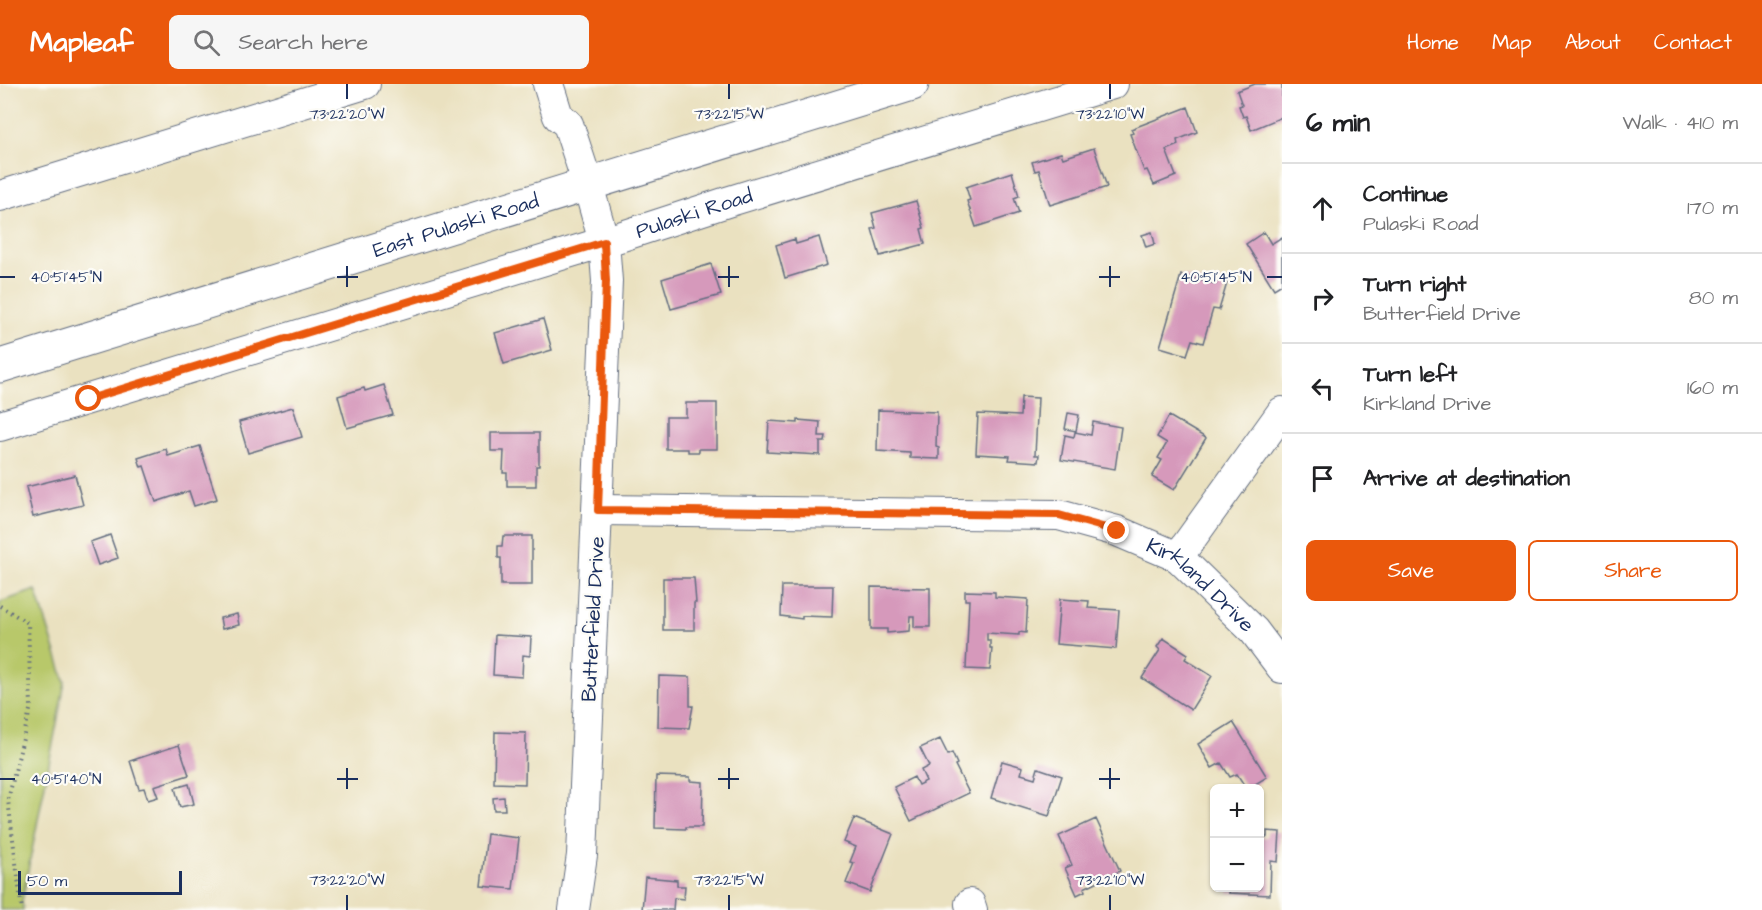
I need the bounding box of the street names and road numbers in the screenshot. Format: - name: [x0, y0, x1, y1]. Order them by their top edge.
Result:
- street label: Pulaski Road: [632, 180, 756, 245]
- street label: East Pulaski Road: [369, 186, 542, 264]
- street label: Kirkland Drive: [1142, 531, 1261, 638]
- street label: Butterfield Drive: [574, 536, 612, 702]

